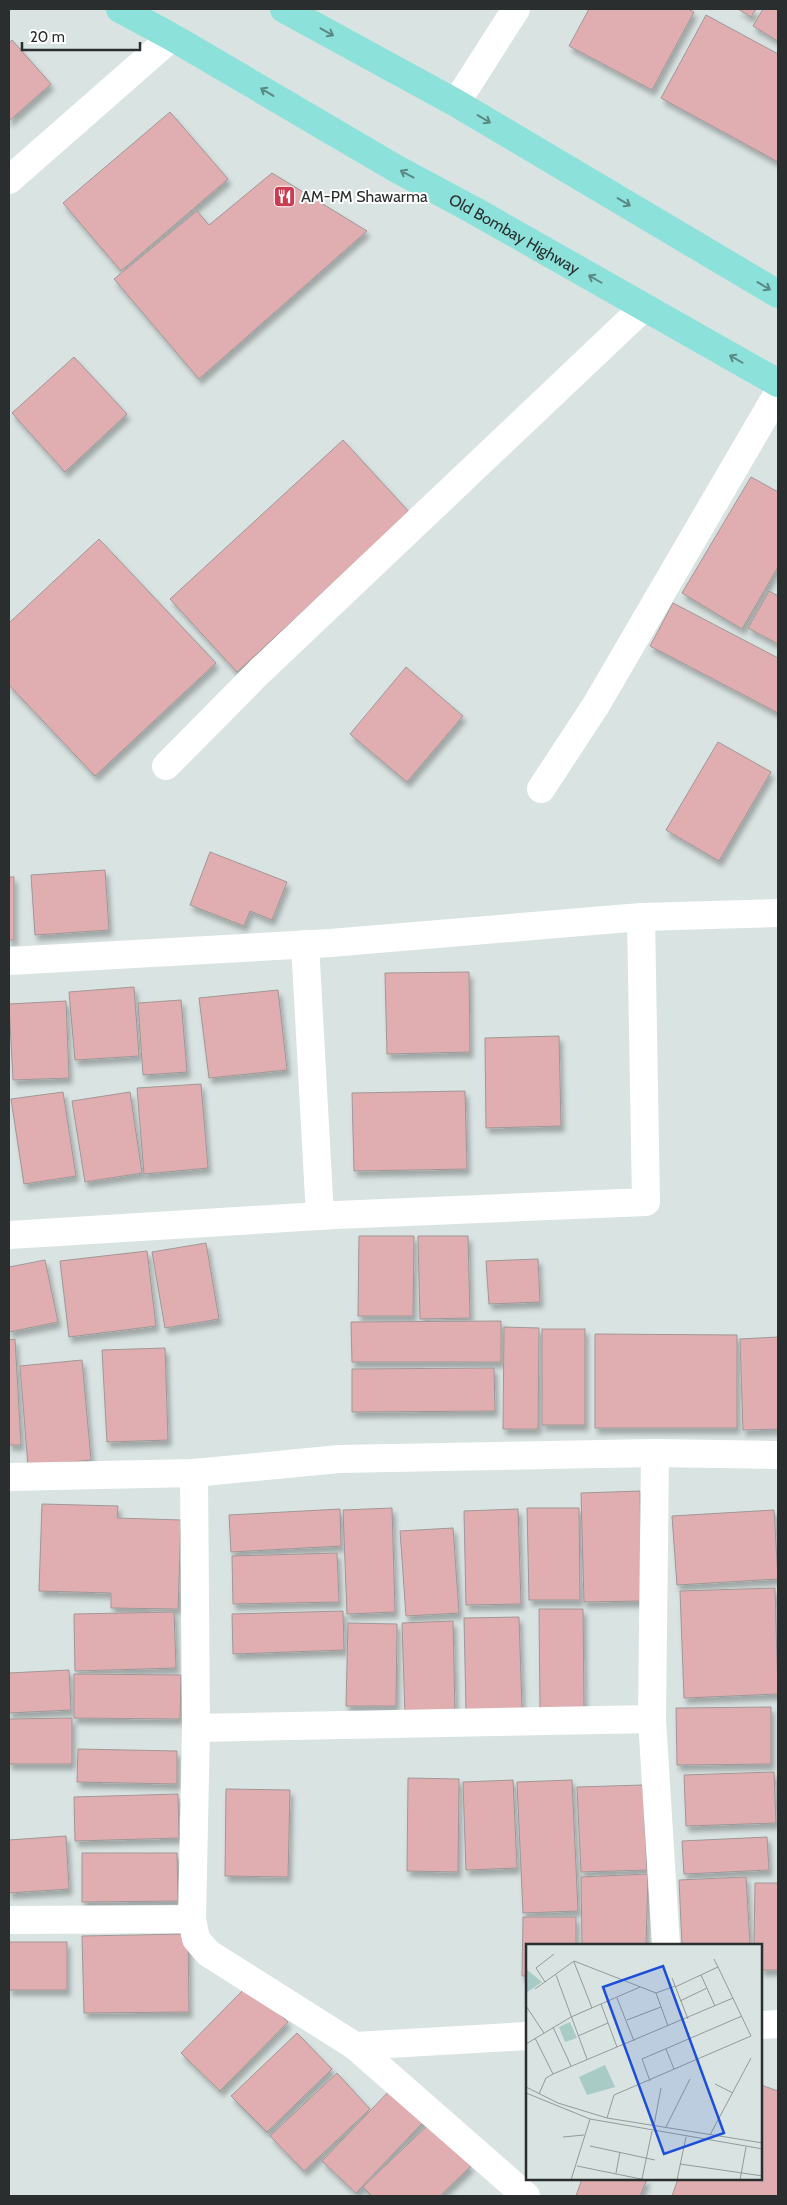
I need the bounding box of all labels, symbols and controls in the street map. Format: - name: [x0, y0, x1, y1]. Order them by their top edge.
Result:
- scale bar: [22, 20, 140, 52]
- text: 20 m: [30, 28, 65, 46]
- one-way arrow: [319, 28, 334, 37]
- one-way arrow: [260, 87, 274, 97]
- one-way arrow: [477, 115, 491, 125]
- one-way arrow: [400, 169, 414, 179]
- restaurant icon: AM-PM Shawarma: [273, 184, 297, 208]
- place label: AM-PM Shawarma: [301, 187, 428, 206]
- street label: Old Bombay Highway: [446, 189, 583, 278]
- one-way arrow: [616, 198, 631, 208]
- one-way arrow: [587, 274, 602, 284]
- one-way arrow: [756, 281, 770, 291]
- one-way arrow: [729, 354, 743, 364]
- inset map: [526, 1944, 762, 2180]

